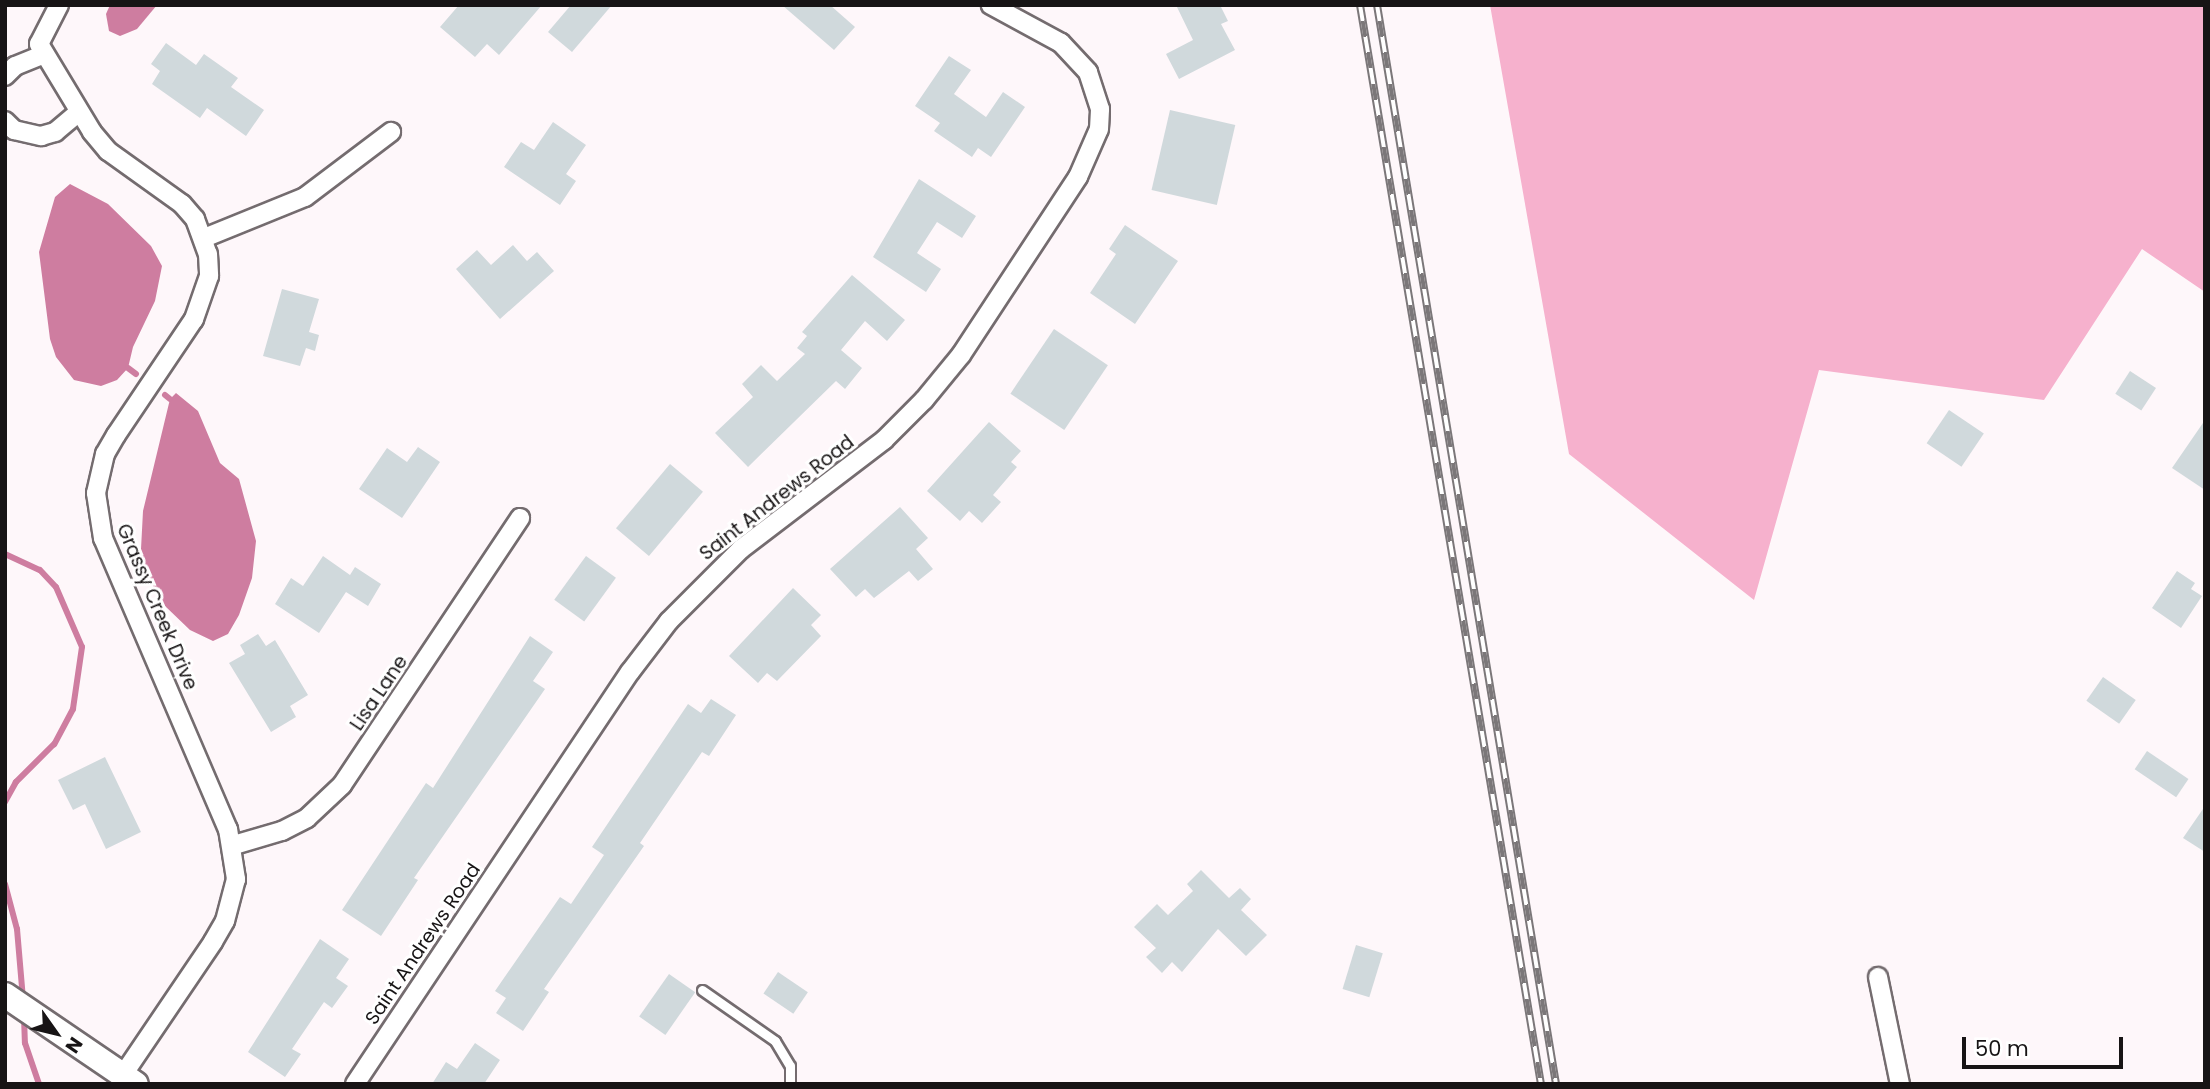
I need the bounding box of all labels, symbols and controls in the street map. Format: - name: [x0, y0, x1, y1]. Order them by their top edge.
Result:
- street label: Saint Andrews Road: [695, 431, 859, 565]
- street label: Grassy Creek Drive: [112, 521, 202, 693]
- street label: Lisa Lane: [346, 651, 412, 735]
- street label: Saint Andrews Road: [361, 859, 485, 1029]
- north arrow: [21, 998, 91, 1068]
- scale bar: [1965, 1023, 2126, 1066]
- text: N: [59, 1032, 89, 1058]
- text: 50 m: [1975, 1034, 2029, 1063]

